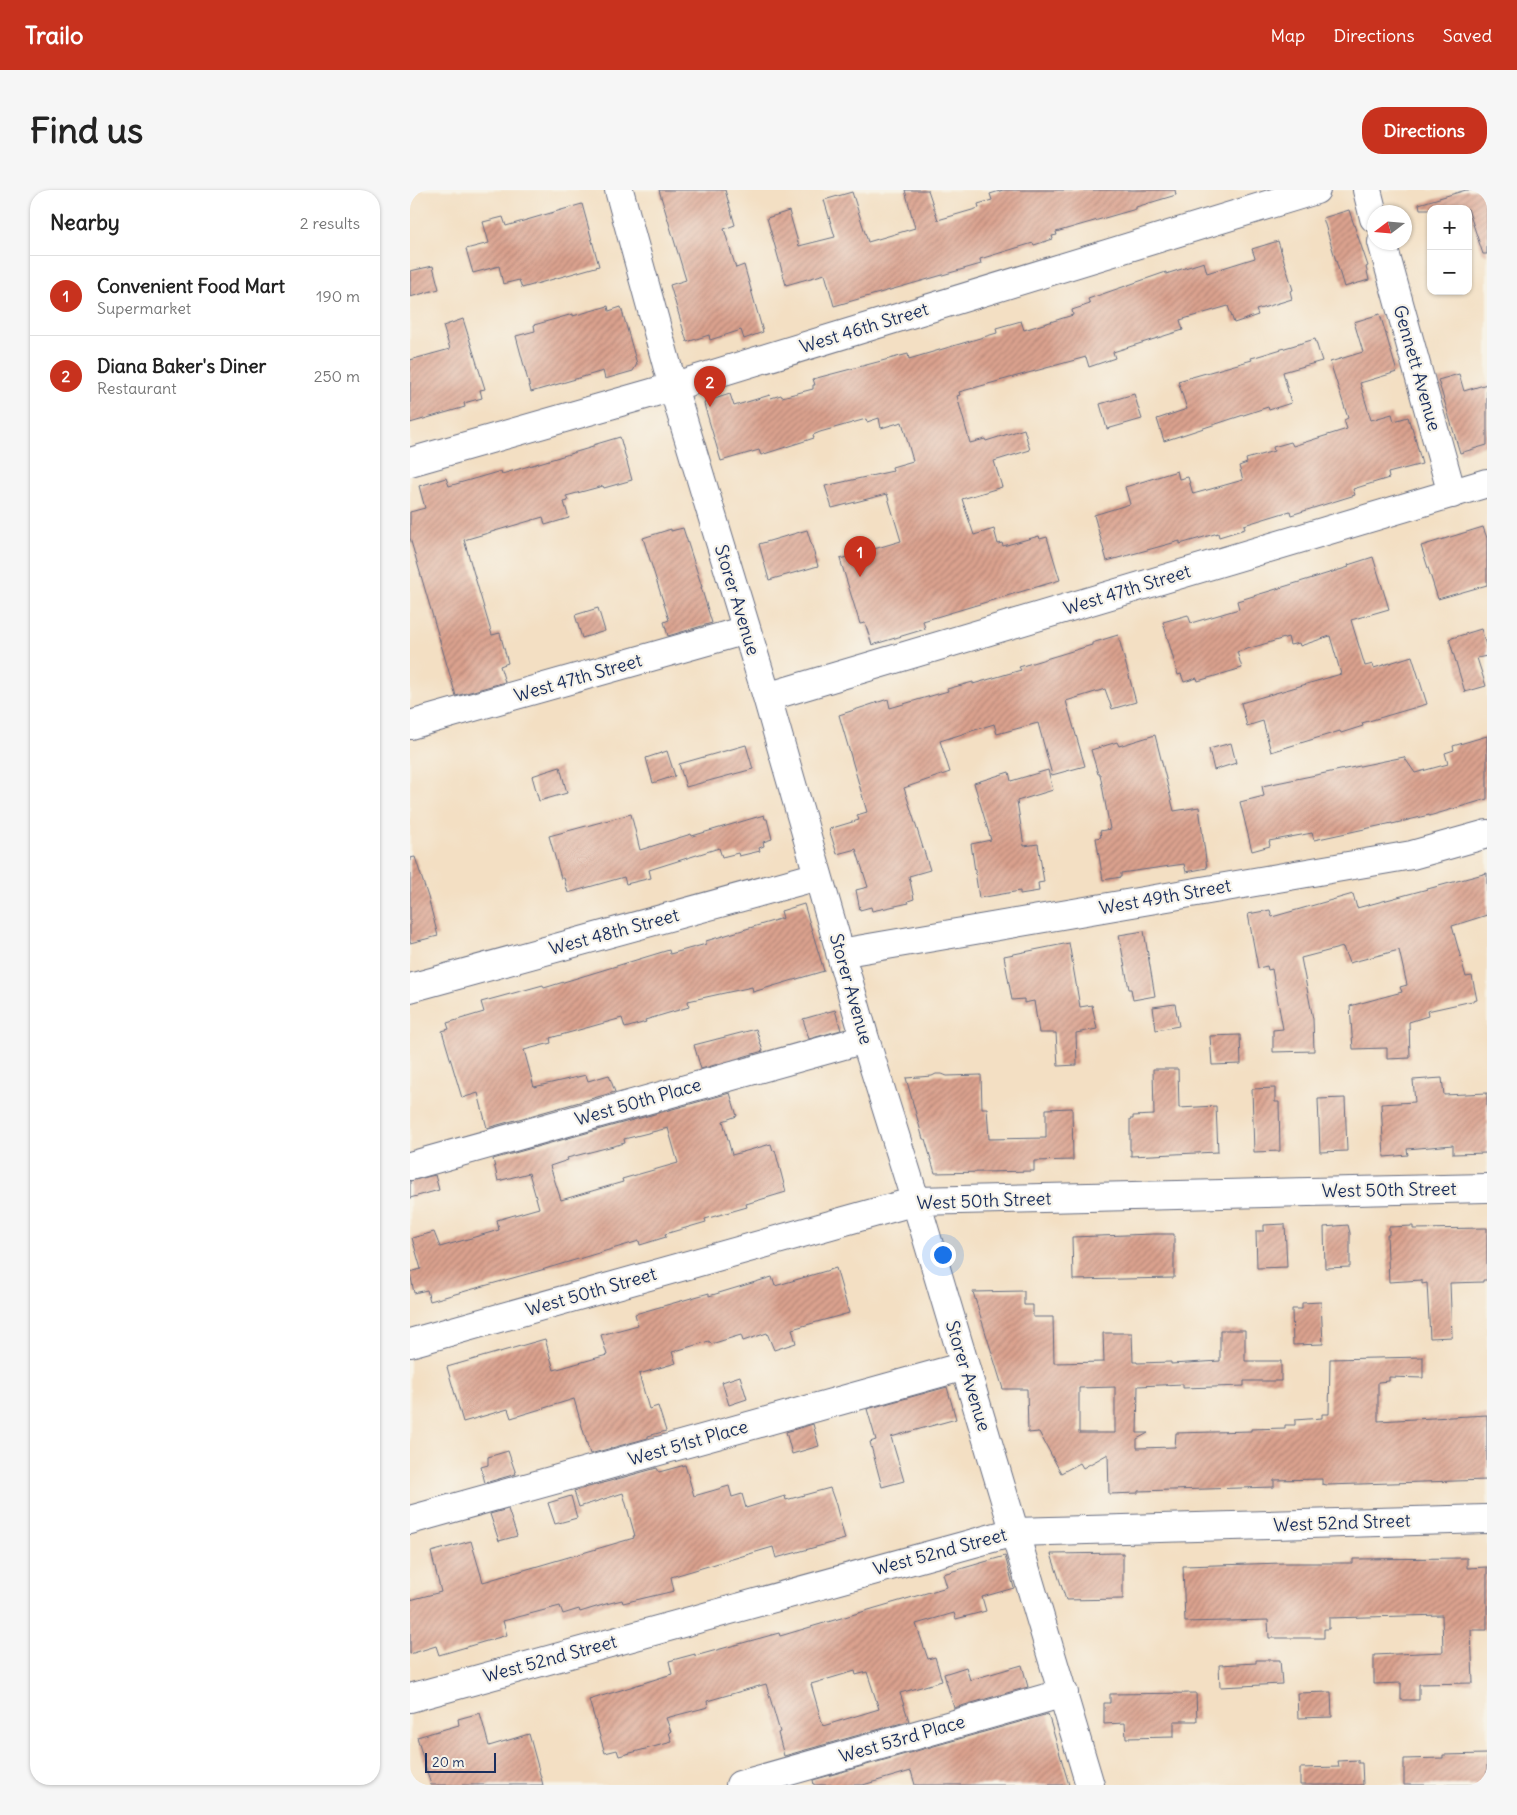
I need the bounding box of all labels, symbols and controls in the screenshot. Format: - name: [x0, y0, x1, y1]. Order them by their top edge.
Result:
- text: Trailo: [25, 20, 83, 50]
- text: Map: [1270, 24, 1305, 47]
- text: Directions: [1333, 24, 1415, 47]
- text: Saved: [1443, 24, 1492, 47]
- button: Directions: [1362, 107, 1487, 154]
- text: Find us: [30, 108, 143, 152]
- north arrow: [1367, 205, 1412, 250]
- map controls: [1427, 205, 1472, 295]
- button: +: [1427, 205, 1472, 250]
- text: Nearby: [50, 209, 120, 236]
- text: 2 results: [300, 213, 360, 233]
- button: −: [1427, 250, 1472, 295]
- text: Convenient Food Mart: [97, 274, 285, 298]
- text: 1: [63, 286, 69, 306]
- text: 190 m: [316, 286, 360, 306]
- street label: West 46th Street: [797, 297, 931, 358]
- text: Supermarket: [97, 298, 191, 318]
- street label: Gennett Avenue: [1389, 302, 1446, 434]
- text: Diana Baker's Diner: [97, 354, 266, 378]
- text: 2: [62, 366, 70, 386]
- text: 250 m: [314, 366, 360, 386]
- pin: 2: [694, 366, 726, 407]
- text: Restaurant: [97, 378, 177, 398]
- pin: 1: [844, 536, 876, 577]
- street label: Storer Avenue: [710, 542, 765, 658]
- street label: West 47th Street: [1060, 559, 1193, 620]
- street label: West 47th Street: [511, 648, 644, 707]
- street label: West 49th Street: [1097, 874, 1233, 919]
- street label: West 48th Street: [546, 903, 681, 960]
- street label: Storer Avenue: [825, 931, 878, 1047]
- street label: West 50th Place: [572, 1072, 704, 1131]
- street label: West 50th Street: [1321, 1177, 1457, 1202]
- street label: West 50th Street: [916, 1187, 1052, 1214]
- your location: [930, 1242, 956, 1268]
- street label: West 50th Street: [523, 1262, 659, 1321]
- street label: Storer Avenue: [941, 1318, 996, 1434]
- street label: West 51st Place: [625, 1414, 750, 1471]
- street label: West 52nd Street: [1273, 1509, 1411, 1536]
- street label: West 52nd Street: [870, 1523, 1009, 1580]
- street label: West 52nd Street: [480, 1630, 619, 1687]
- street label: West 53rd Place: [836, 1710, 968, 1768]
- scale bar: [425, 1750, 496, 1773]
- text: 20 m: [432, 1753, 465, 1771]

